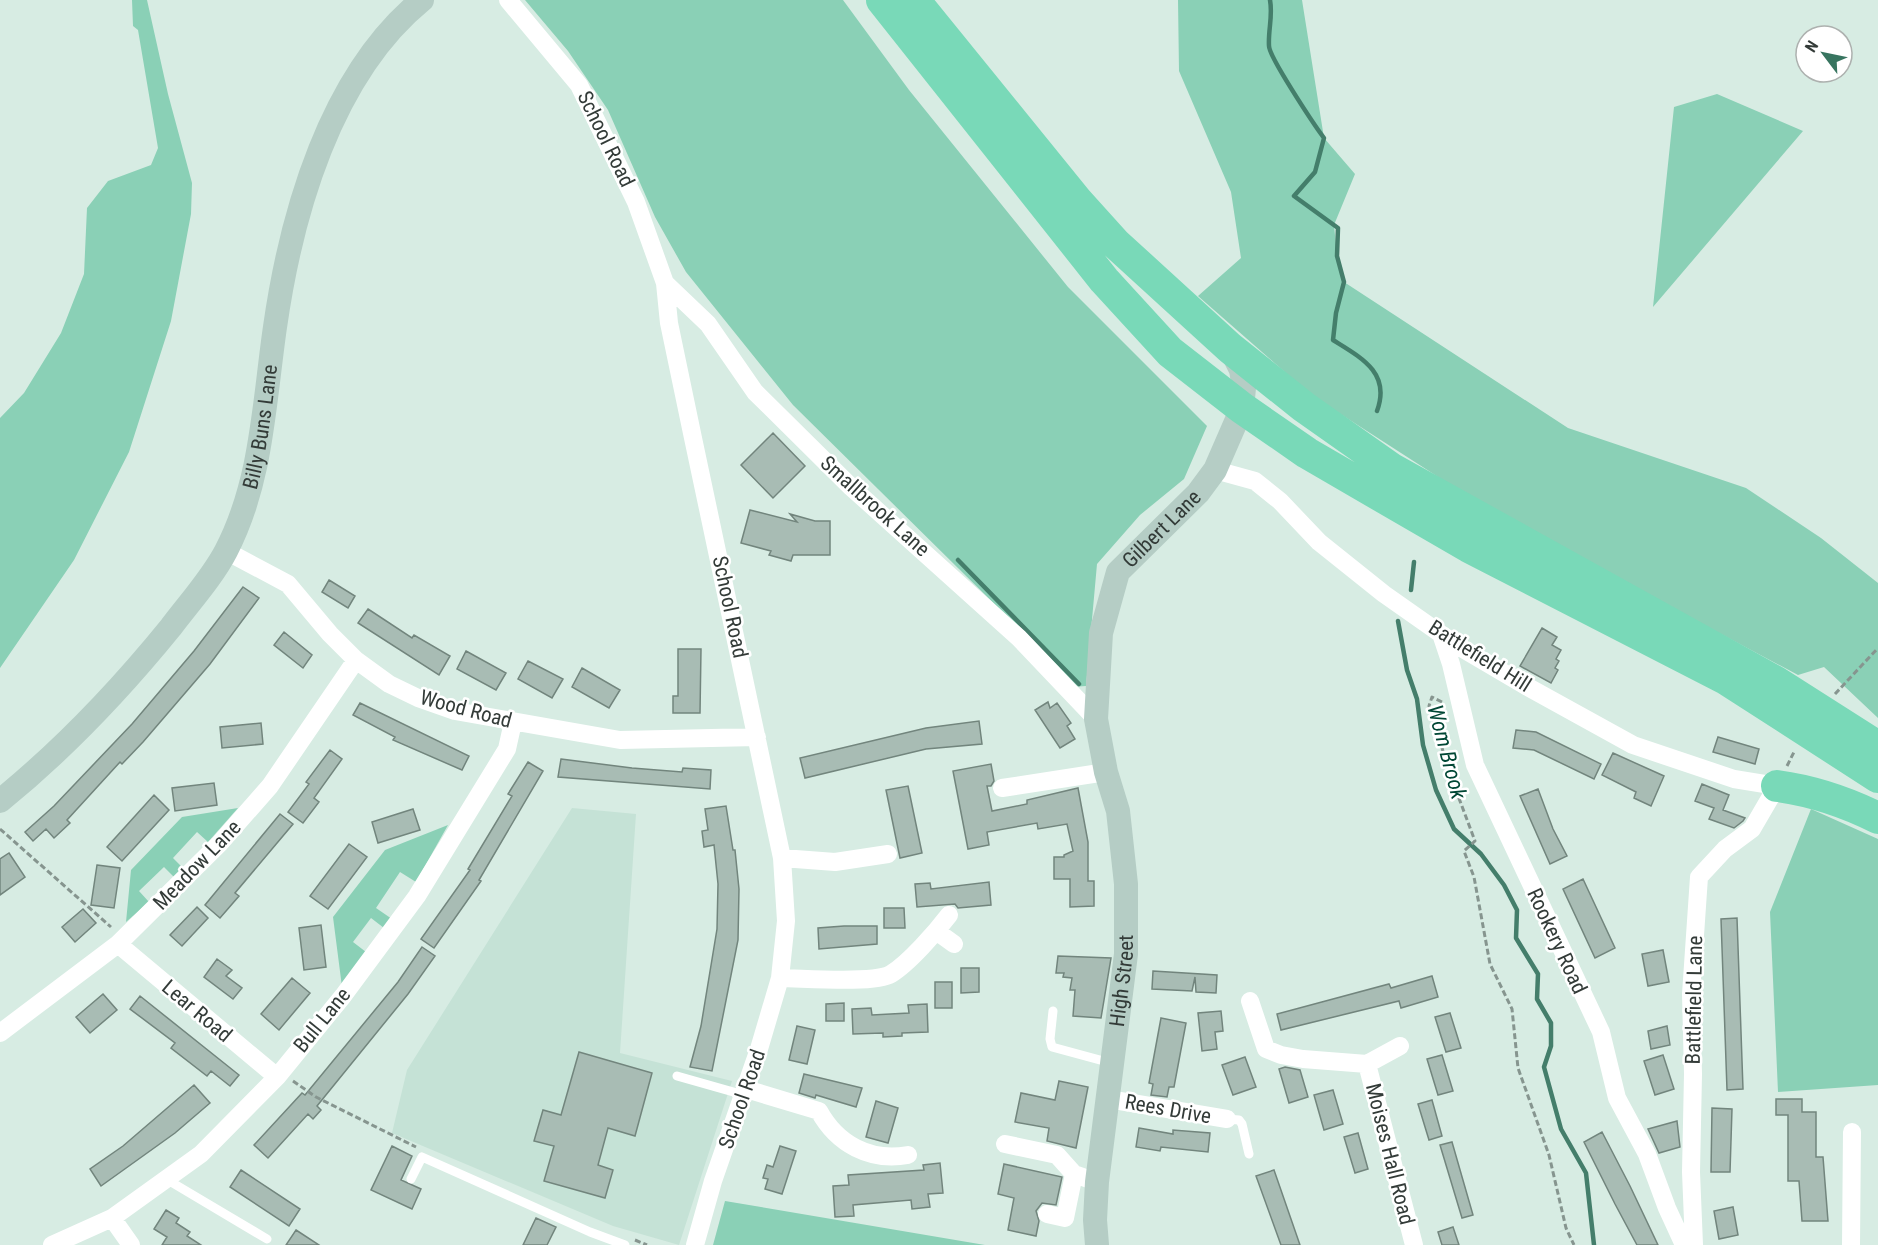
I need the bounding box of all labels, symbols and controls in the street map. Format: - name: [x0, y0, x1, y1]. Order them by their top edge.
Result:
- north arrow: [1794, 24, 1854, 84]
- text: N: [1801, 37, 1822, 56]
- street label: School Road: [573, 87, 639, 191]
- street label: Billy Buns Lane: [238, 363, 282, 492]
- street label: Smallbrook Lane: [816, 451, 935, 561]
- street label: Gilbert Lane: [1118, 485, 1206, 573]
- street label: School Road: [707, 554, 753, 660]
- street label: Battlefield Hill: [1424, 615, 1536, 697]
- street label: Wood Road: [417, 685, 515, 733]
- water label: Wom Brook: [1422, 702, 1472, 802]
- street label: Meadow Lane: [148, 815, 246, 915]
- street label: Rookery Road: [1522, 884, 1592, 998]
- street label: High Street: [1105, 935, 1138, 1028]
- street label: Battlefield Lane: [1681, 935, 1707, 1065]
- street label: Lear Road: [157, 975, 237, 1047]
- street label: Bull Lane: [289, 983, 355, 1057]
- street label: School Road: [714, 1046, 770, 1152]
- street label: Moises Hall Road: [1361, 1081, 1419, 1227]
- street label: Rees Drive: [1123, 1090, 1213, 1128]

